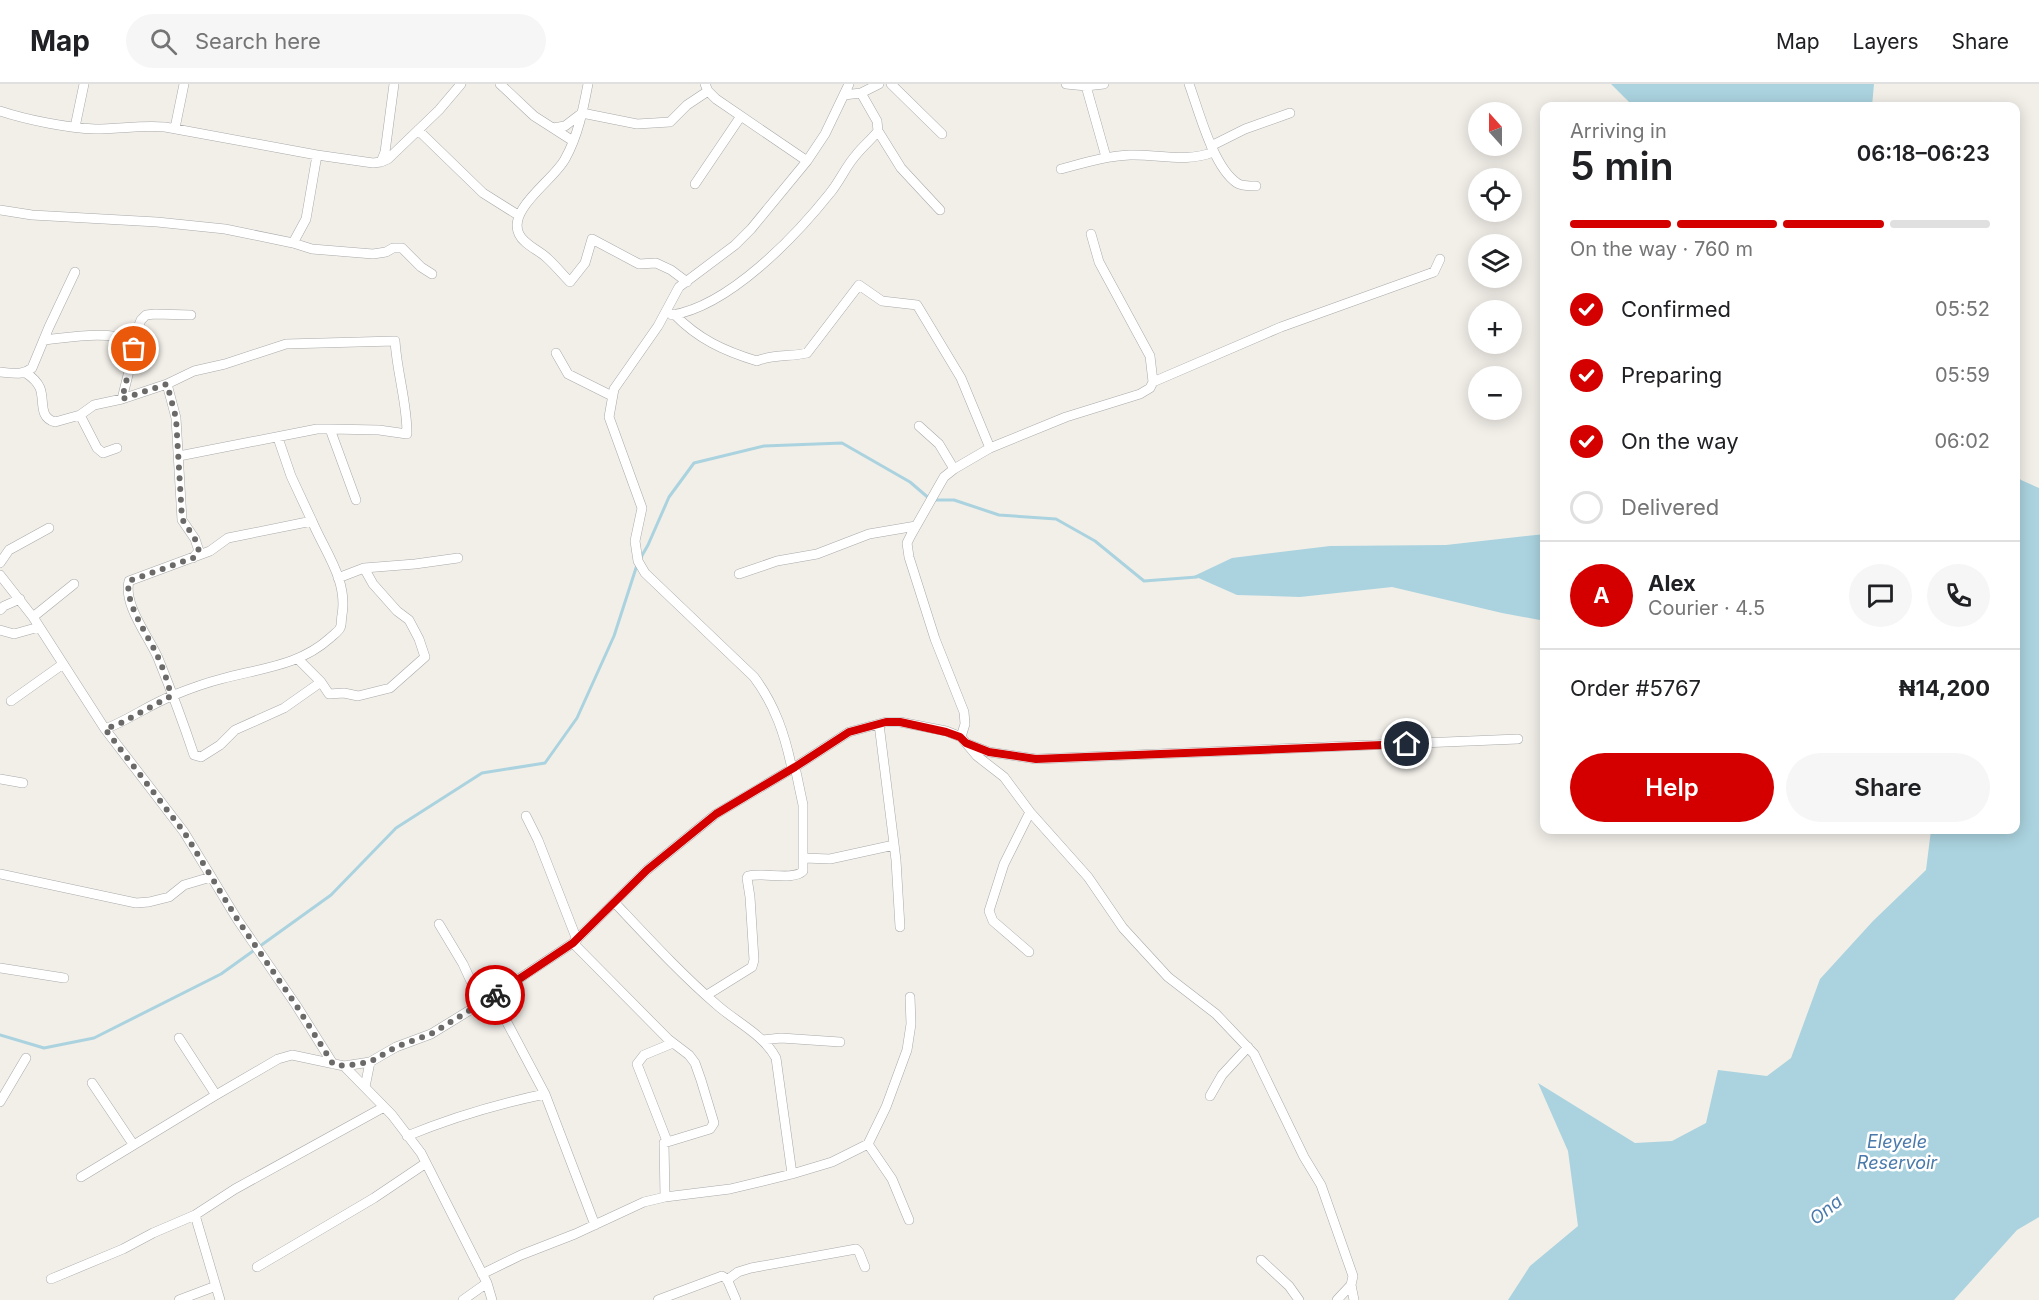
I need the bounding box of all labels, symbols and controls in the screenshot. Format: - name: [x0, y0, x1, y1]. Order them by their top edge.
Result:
- search box: [126, 14, 546, 68]
- text: Map: [30, 24, 90, 58]
- icon: search: [147, 25, 180, 58]
- text: Search here: [195, 28, 321, 54]
- text: Map: [1776, 29, 1820, 54]
- text: Layers: [1853, 29, 1919, 54]
- text: Share: [1952, 29, 2009, 54]
- north arrow: [1468, 102, 1522, 156]
- map controls: [1468, 102, 1522, 420]
- text: Arriving in: [1570, 119, 1667, 143]
- text: 06:18–06:23: [1857, 140, 1990, 166]
- text: 5 min: [1570, 142, 1674, 189]
- button: locate: [1468, 168, 1522, 222]
- button: layers: [1468, 234, 1522, 288]
- text: On the way · 760 m: [1570, 237, 1753, 261]
- icon: check: [1570, 293, 1603, 326]
- text: Confirmed: [1621, 296, 1731, 322]
- text: 05:52: [1935, 297, 1990, 321]
- button: +: [1468, 300, 1522, 354]
- pin: [108, 323, 159, 374]
- icon: bag: [117, 332, 150, 365]
- icon: check: [1570, 359, 1603, 392]
- text: Preparing: [1621, 362, 1722, 388]
- text: 05:59: [1935, 363, 1990, 387]
- button: −: [1468, 366, 1522, 420]
- icon: check: [1570, 425, 1603, 458]
- text: On the way: [1621, 428, 1739, 454]
- text: 06:02: [1934, 429, 1990, 453]
- text: Delivered: [1621, 494, 1719, 520]
- button: chat: [1849, 564, 1912, 627]
- button: phone: [1927, 564, 1990, 627]
- text: Alex: [1648, 570, 1696, 596]
- text: A: [1593, 582, 1610, 608]
- text: Courier · 4.5: [1648, 596, 1765, 620]
- text: Order #5767: [1570, 675, 1701, 701]
- text: ₦14,200: [1899, 675, 1990, 701]
- pin: [1381, 718, 1432, 769]
- icon: home: [1390, 727, 1423, 760]
- button: Help: [1570, 753, 1774, 822]
- button: Share: [1786, 753, 1990, 822]
- courier: [465, 965, 525, 1025]
- icon: bike: [479, 979, 512, 1012]
- water label: Eleyele Reservoir: [1857, 1131, 1938, 1173]
- water label: Ona: [1805, 1190, 1846, 1229]

